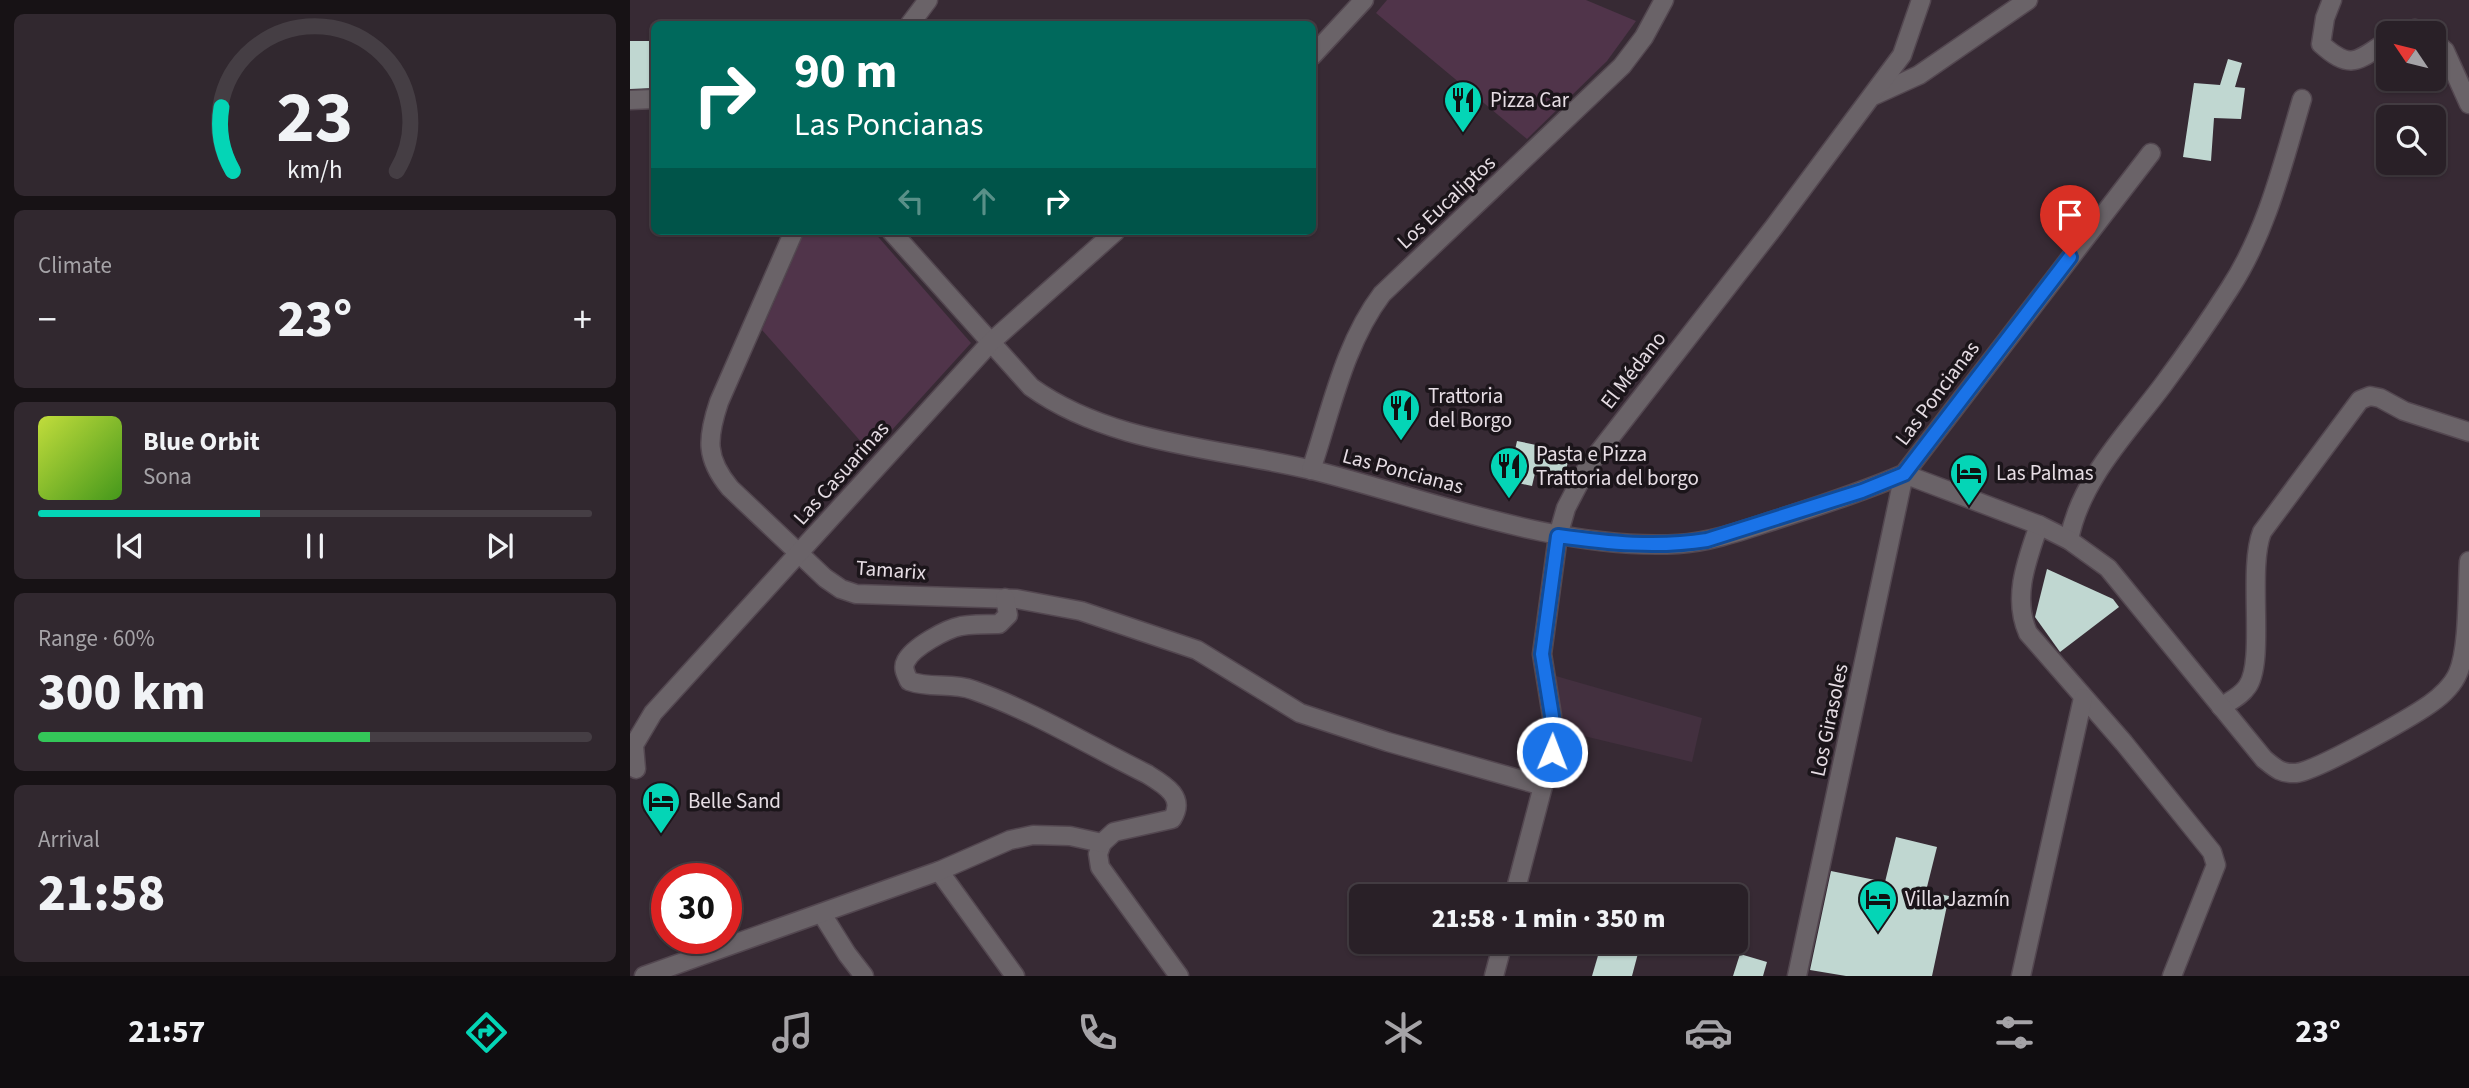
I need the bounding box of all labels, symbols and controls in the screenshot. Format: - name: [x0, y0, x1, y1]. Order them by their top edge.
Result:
- north arrow: [2376, 21, 2446, 91]
- map controls: [2376, 21, 2446, 175]
- text: 90 m: [794, 37, 898, 107]
- icon: right: [679, 49, 770, 140]
- text: 23: [277, 66, 353, 170]
- restaurant icon: Pizza Car: [1442, 79, 1484, 134]
- place label: Pizza Car: [1490, 85, 1570, 115]
- text: Las Poncianas: [794, 102, 983, 148]
- button: search: [2376, 105, 2446, 175]
- street label: Los Eucaliptos: [1390, 148, 1502, 256]
- text: km/h: [287, 152, 343, 188]
- icon: left: [892, 182, 930, 220]
- icon: ahead: [965, 182, 1003, 220]
- icon: right: [1038, 182, 1076, 220]
- pin: [2040, 185, 2100, 257]
- icon: arrive: [2051, 196, 2089, 234]
- text: Climate: [38, 249, 112, 282]
- text: 23°: [278, 283, 352, 357]
- text: −: [38, 293, 57, 347]
- text: +: [573, 293, 592, 347]
- street label: El Médano: [1593, 325, 1673, 415]
- street label: Las Poncianas: [1888, 334, 1986, 452]
- place label: Trattoria del Borgo: [1428, 381, 1512, 435]
- restaurant icon: Trattoria del Borgo: [1380, 387, 1422, 442]
- street label: Las Casuarinas: [786, 414, 896, 532]
- text: Blue Orbit: [143, 423, 260, 460]
- place label: Pasta e Pizza Trattoria del borgo: [1536, 439, 1699, 493]
- street label: Las Poncianas: [1339, 440, 1467, 502]
- restaurant icon: Pasta e Pizza Trattoria del borgo: [1488, 445, 1530, 500]
- hotel icon: Las Palmas: [1948, 452, 1990, 507]
- place label: Las Palmas: [1996, 458, 2094, 488]
- text: Sona: [143, 460, 192, 493]
- icon: previous: [111, 527, 149, 565]
- icon: pause: [296, 527, 334, 565]
- icon: next: [481, 527, 519, 565]
- street label: Tamarix: [855, 553, 928, 587]
- text: Range · 60%: [38, 622, 155, 655]
- text: 300 km: [38, 656, 206, 730]
- street label: Los Girasoles: [1802, 661, 1856, 779]
- position arrow: [1515, 715, 1589, 789]
- hotel icon: Belle Sand: [640, 780, 682, 835]
- place label: Belle Sand: [688, 786, 781, 816]
- text: Arrival: [38, 823, 100, 856]
- text: 21:58: [38, 857, 165, 931]
- speed limit sign: 30: [651, 863, 742, 954]
- hotel icon: Villa Jazmín: [1857, 878, 1899, 933]
- place label: Villa Jazmín: [1905, 884, 2010, 914]
- text: 21:58 · 1 min · 350 m: [1432, 900, 1665, 937]
- icon: directions: [462, 1008, 511, 1057]
- icon: music: [768, 1008, 817, 1057]
- icon: phone: [1073, 1008, 1122, 1057]
- icon: climate: [1379, 1008, 1428, 1057]
- icon: car: [1684, 1008, 1733, 1057]
- icon: filters: [1990, 1008, 2039, 1057]
- text: 21:57: [128, 1009, 205, 1055]
- text: 23°: [2295, 1009, 2341, 1055]

